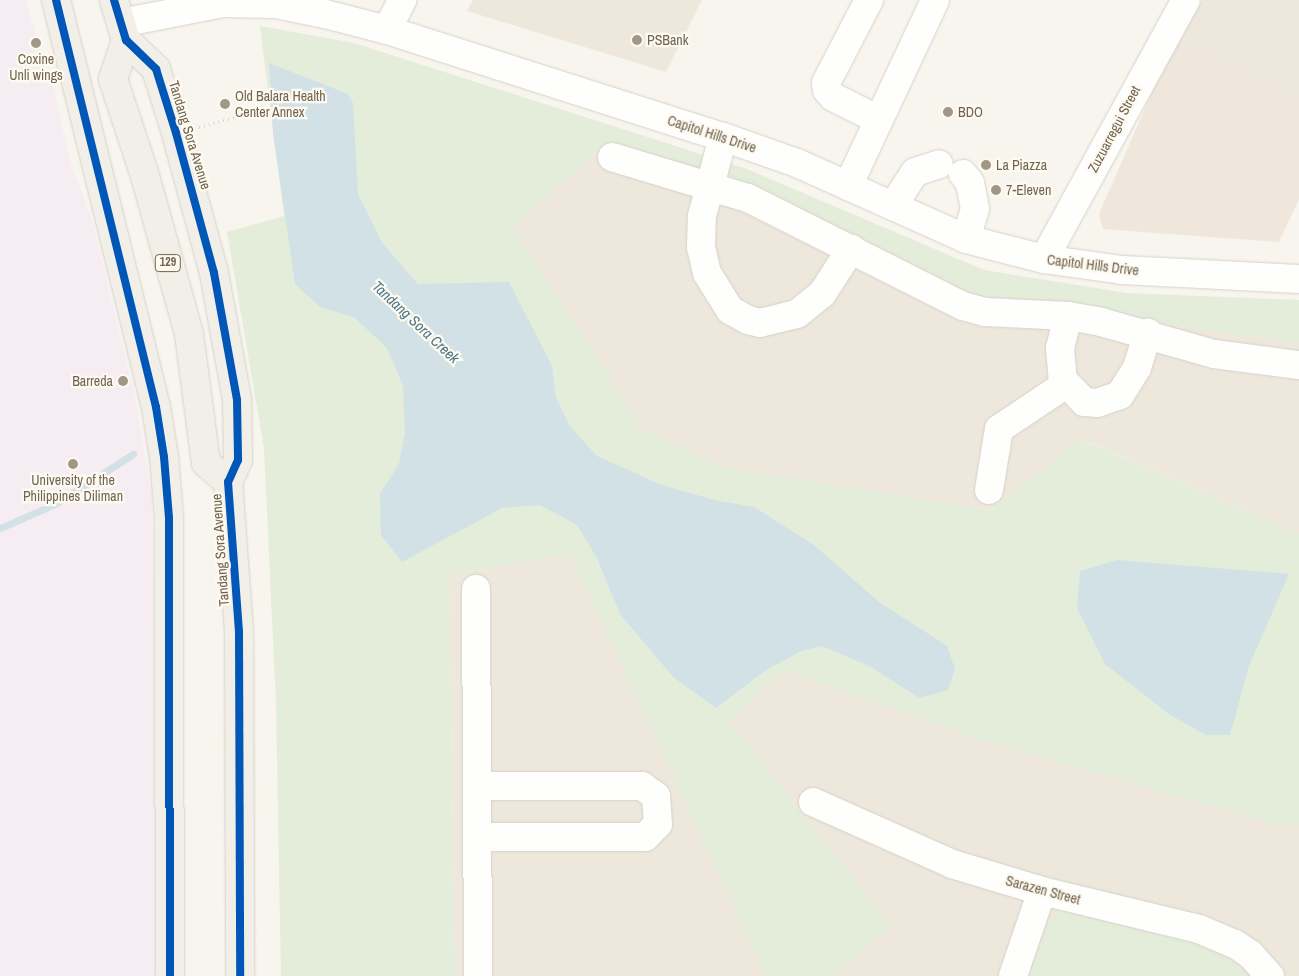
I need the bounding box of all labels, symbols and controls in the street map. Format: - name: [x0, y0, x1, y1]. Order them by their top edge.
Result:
- place label: PSBank: [647, 32, 688, 48]
- marker: PSBank: [631, 34, 643, 46]
- marker: Coxine Unli wings: [30, 37, 42, 49]
- place label: Coxine Unli wings: [9, 51, 63, 84]
- street label: Tandang Sora Avenue: [165, 78, 215, 192]
- street label: Zuzuarregui Street: [1084, 83, 1144, 175]
- place label: Old Balara Health Center Annex: [235, 88, 326, 120]
- marker: Old Balara Health Center Annex: [219, 98, 231, 110]
- place label: BDO: [958, 104, 983, 120]
- marker: BDO: [942, 106, 954, 118]
- street label: Capitol Hills Drive: [665, 112, 759, 156]
- place label: La Piazza: [996, 157, 1047, 173]
- marker: La Piazza: [980, 159, 992, 171]
- place label: 7-Eleven: [1006, 182, 1051, 198]
- marker: 7-Eleven: [990, 184, 1002, 196]
- street label: Capitol Hills Drive: [1046, 251, 1140, 279]
- road number: 129: [154, 254, 182, 272]
- water label: Tandang Sora Creek: [369, 277, 463, 367]
- place label: Barreda: [72, 373, 113, 389]
- marker: Barreda: [117, 375, 129, 387]
- marker: University of the Philippines Diliman: [67, 458, 79, 470]
- place label: University of the Philippines Diliman: [23, 472, 123, 504]
- street label: Tandang Sora Avenue: [208, 493, 232, 607]
- street label: Sarazen Street: [1004, 872, 1082, 908]

